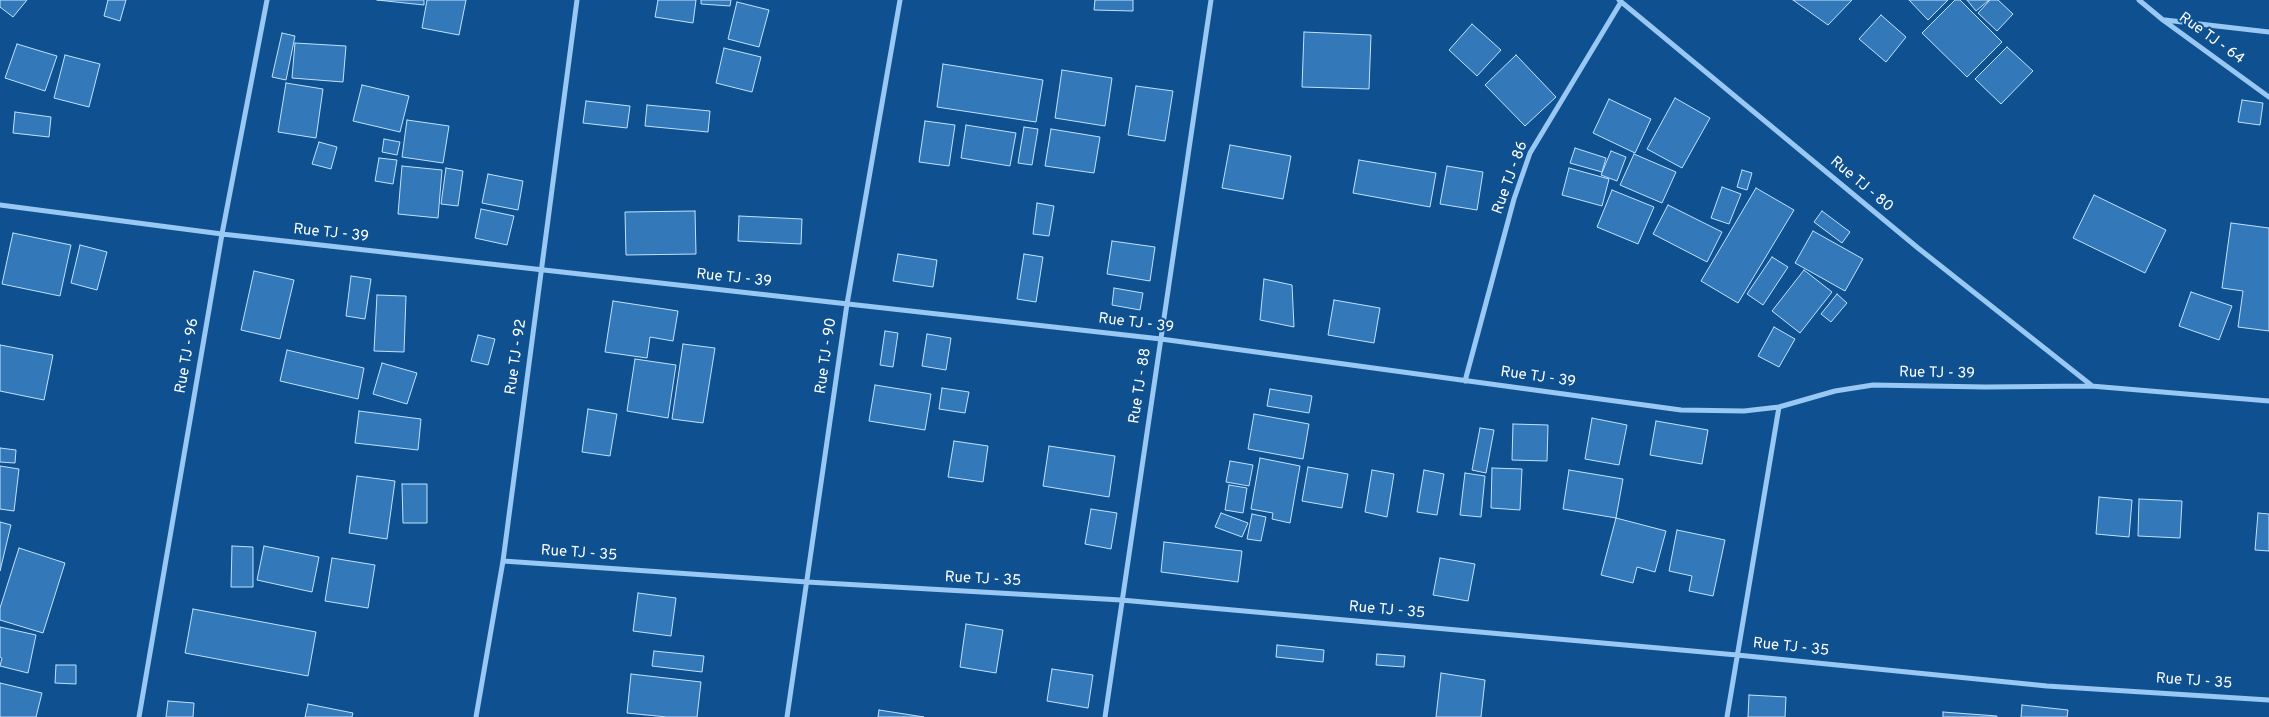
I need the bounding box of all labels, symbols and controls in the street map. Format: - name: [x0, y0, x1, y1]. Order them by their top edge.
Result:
- street label: Rue TJ - 64: [2175, 9, 2247, 69]
- street label: Rue TJ - 86: [1489, 139, 1533, 217]
- street label: Rue TJ - 80: [1826, 153, 1896, 217]
- street label: Rue TJ - 39: [292, 221, 370, 247]
- street label: Rue TJ - 39: [695, 266, 773, 292]
- street label: Rue TJ - 39: [1097, 310, 1175, 338]
- street label: Rue TJ - 96: [173, 317, 203, 395]
- street label: Rue TJ - 90: [813, 317, 841, 395]
- street label: Rue TJ - 92: [503, 318, 531, 396]
- street label: Rue TJ - 88: [1126, 347, 1156, 425]
- street label: Rue TJ - 39: [1499, 364, 1577, 392]
- street label: Rue TJ - 39: [1899, 364, 1975, 384]
- street label: Rue TJ - 35: [540, 542, 618, 566]
- street label: Rue TJ - 35: [944, 569, 1022, 591]
- street label: Rue TJ - 35: [1348, 599, 1426, 623]
- street label: Rue TJ - 35: [1752, 635, 1830, 661]
- street label: Rue TJ - 35: [2155, 670, 2233, 694]

